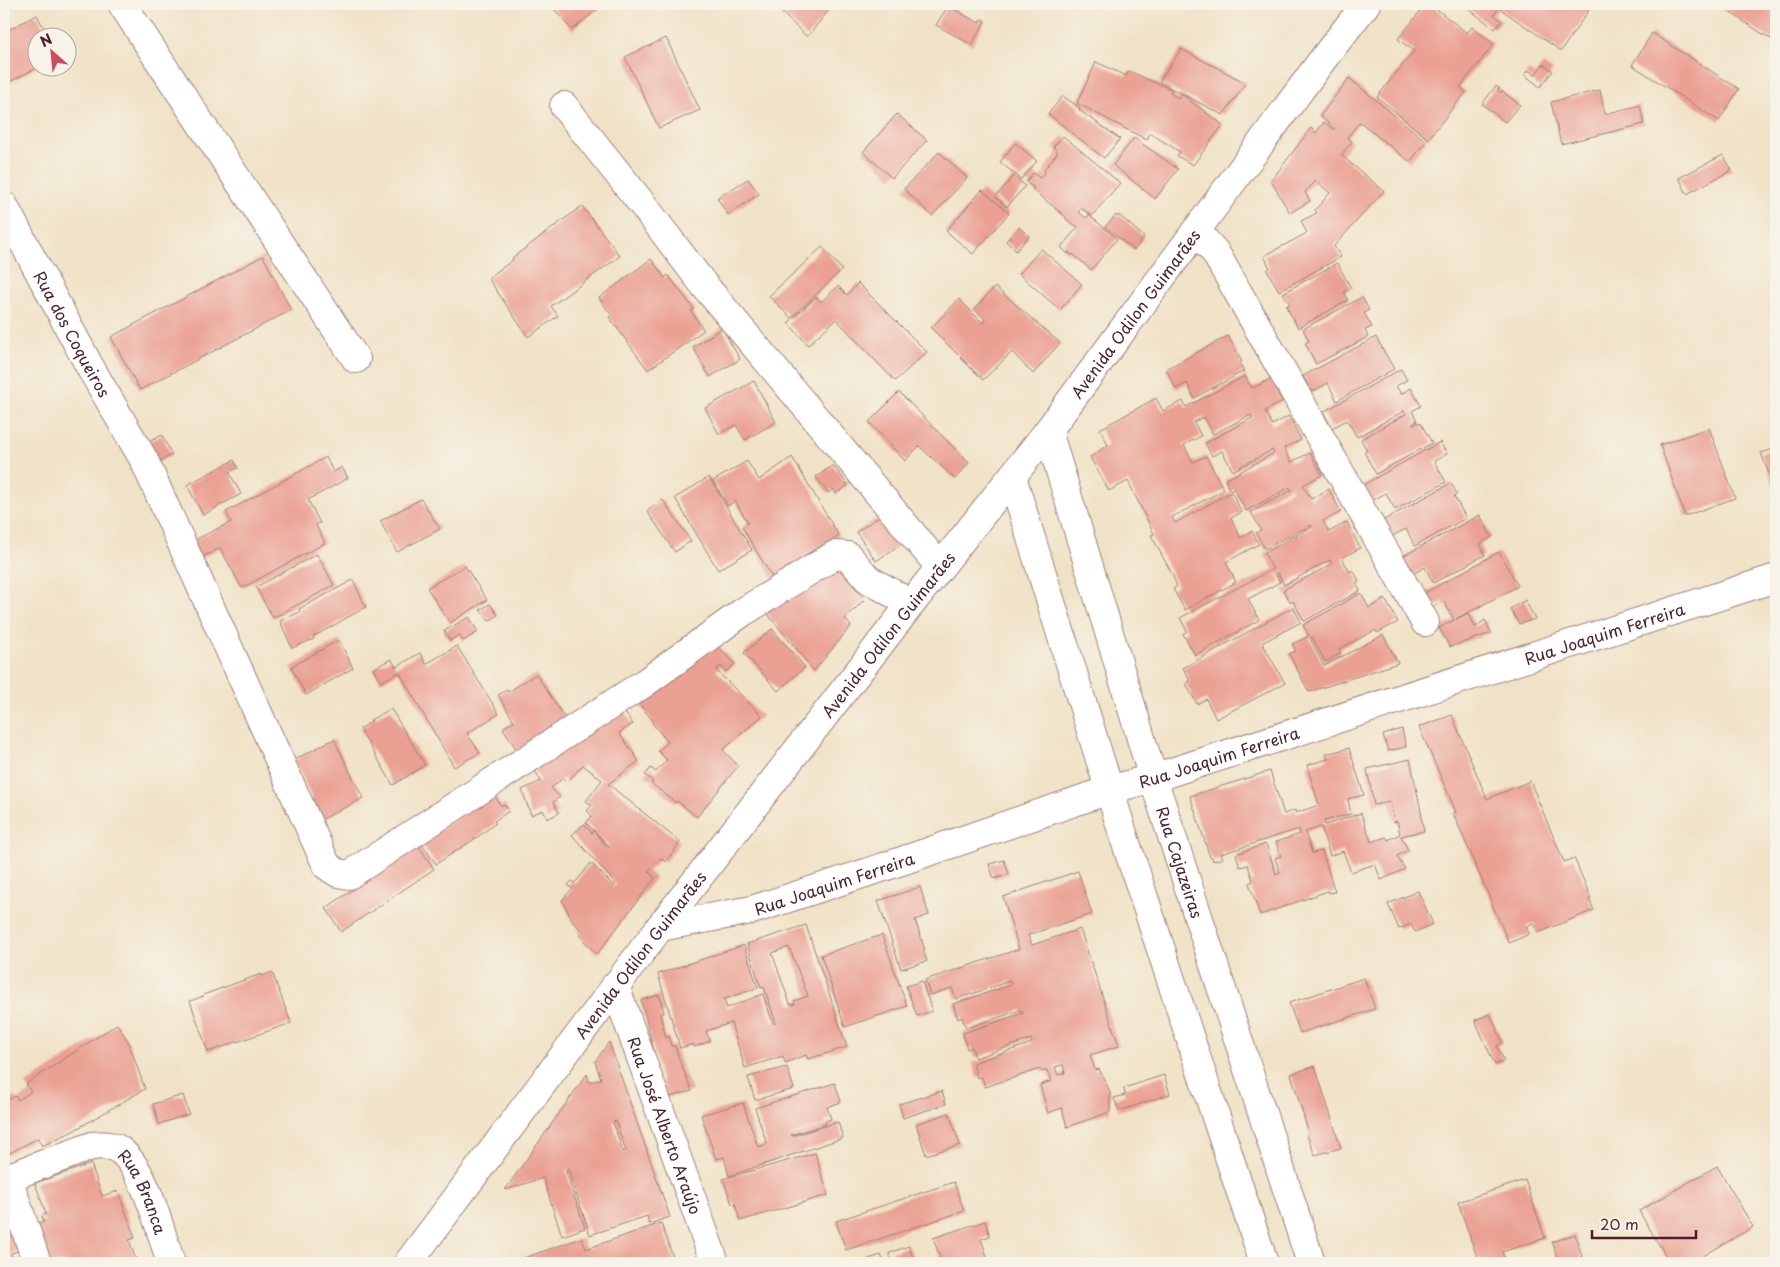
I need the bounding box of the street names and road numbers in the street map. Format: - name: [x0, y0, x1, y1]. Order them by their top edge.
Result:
- street label: Avenida Odilon Guimarães: [1064, 224, 1205, 403]
- street label: Rua dos Coqueiros: [29, 266, 117, 401]
- street label: Avenida Odilon Guimarães: [815, 546, 960, 722]
- street label: Rua Joaquim Ferreira: [1521, 596, 1688, 670]
- street label: Rua Joaquim Ferreira: [1136, 720, 1302, 793]
- street label: Rua Cajazeiras: [1151, 803, 1210, 921]
- street label: Rua Joaquim Ferreira: [751, 846, 917, 921]
- street label: Avenida Odilon Guimarães: [569, 866, 711, 1043]
- street label: Rua José Alberto Araújo: [622, 1033, 708, 1217]
- street label: Rua Branca: [113, 1143, 173, 1238]

